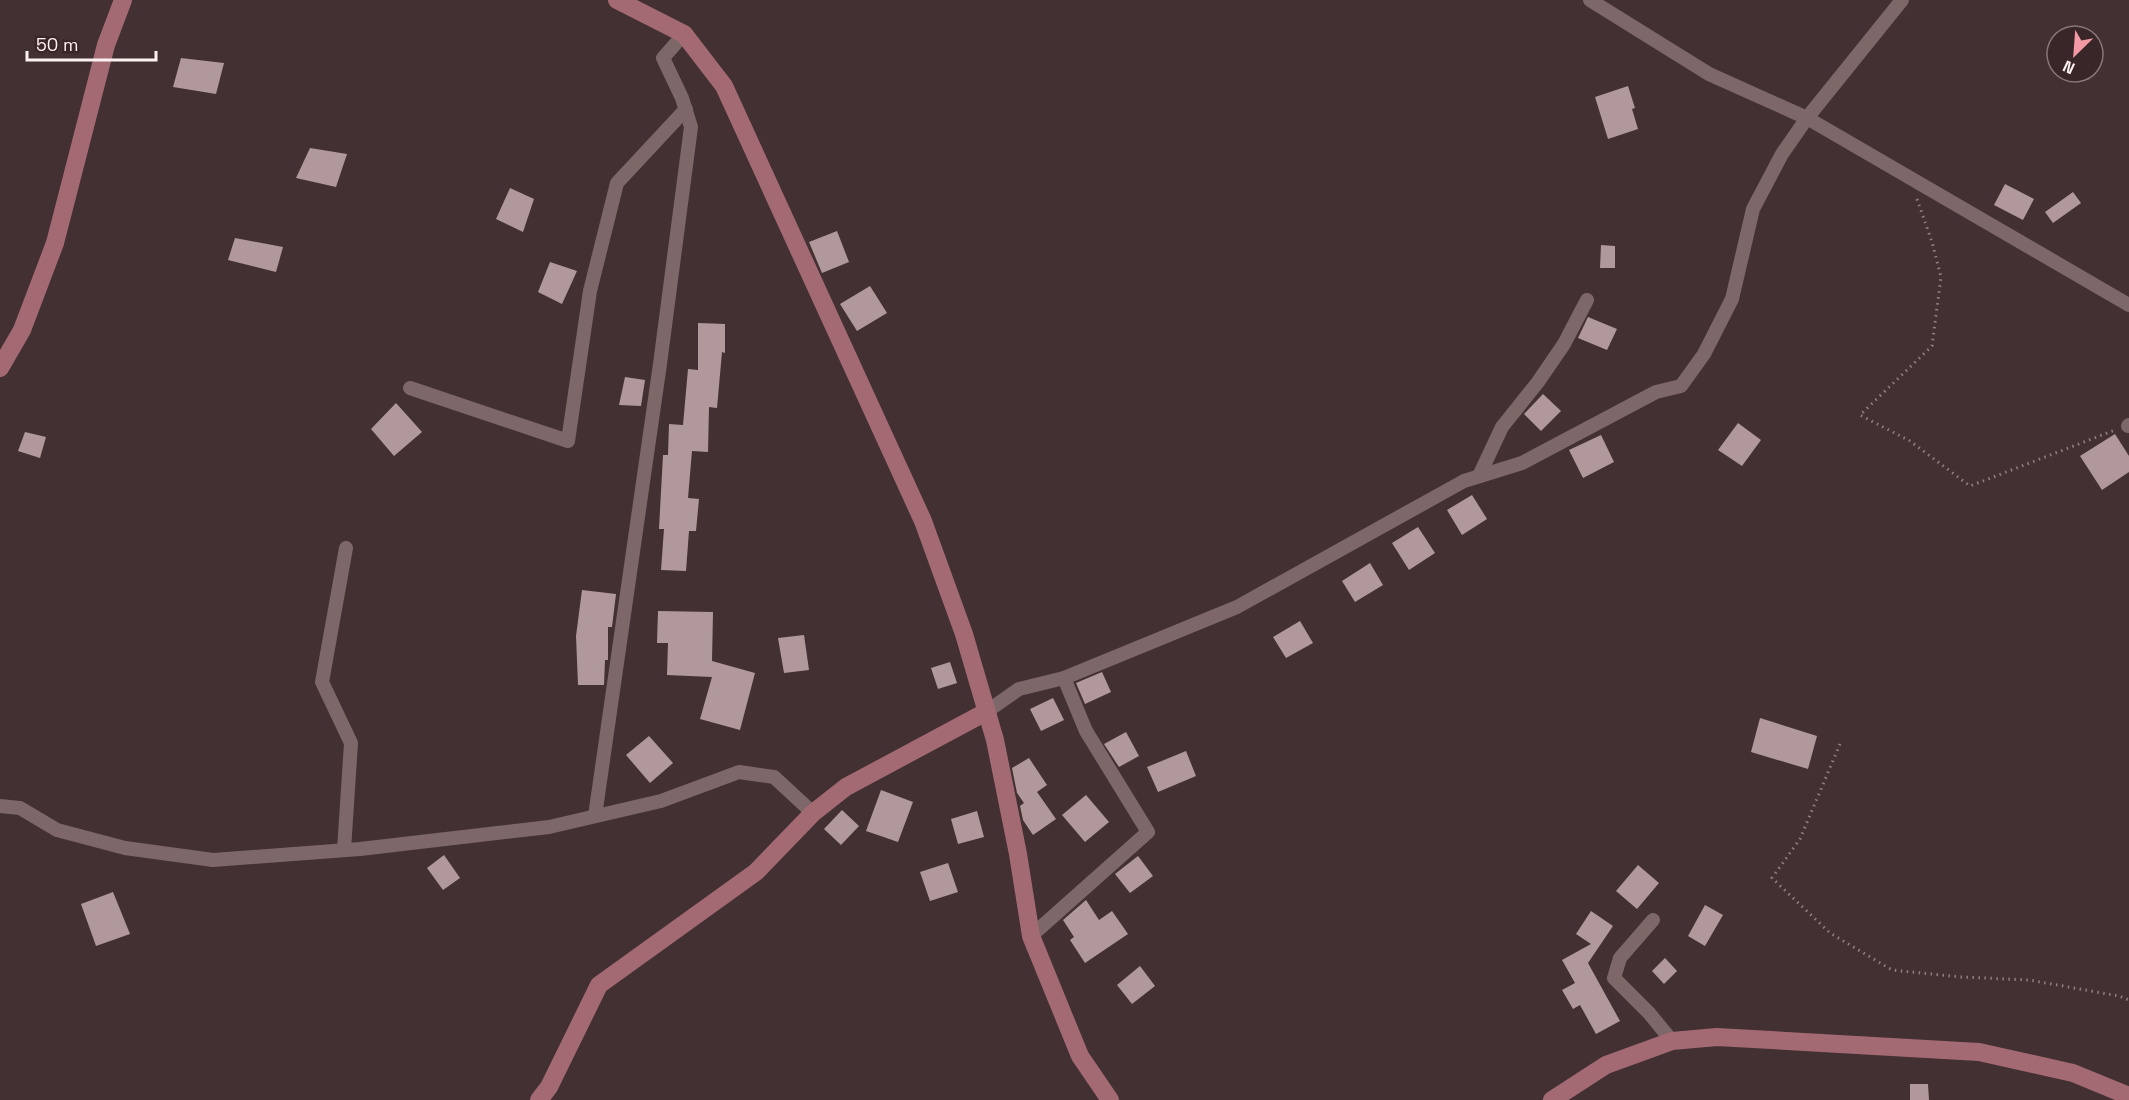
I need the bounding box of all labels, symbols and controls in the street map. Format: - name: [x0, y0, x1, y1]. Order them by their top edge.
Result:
- scale bar: [27, 24, 156, 62]
- north arrow: [2045, 24, 2105, 84]
- text: 50 m: [36, 33, 78, 56]
- text: N: [2060, 55, 2078, 79]

